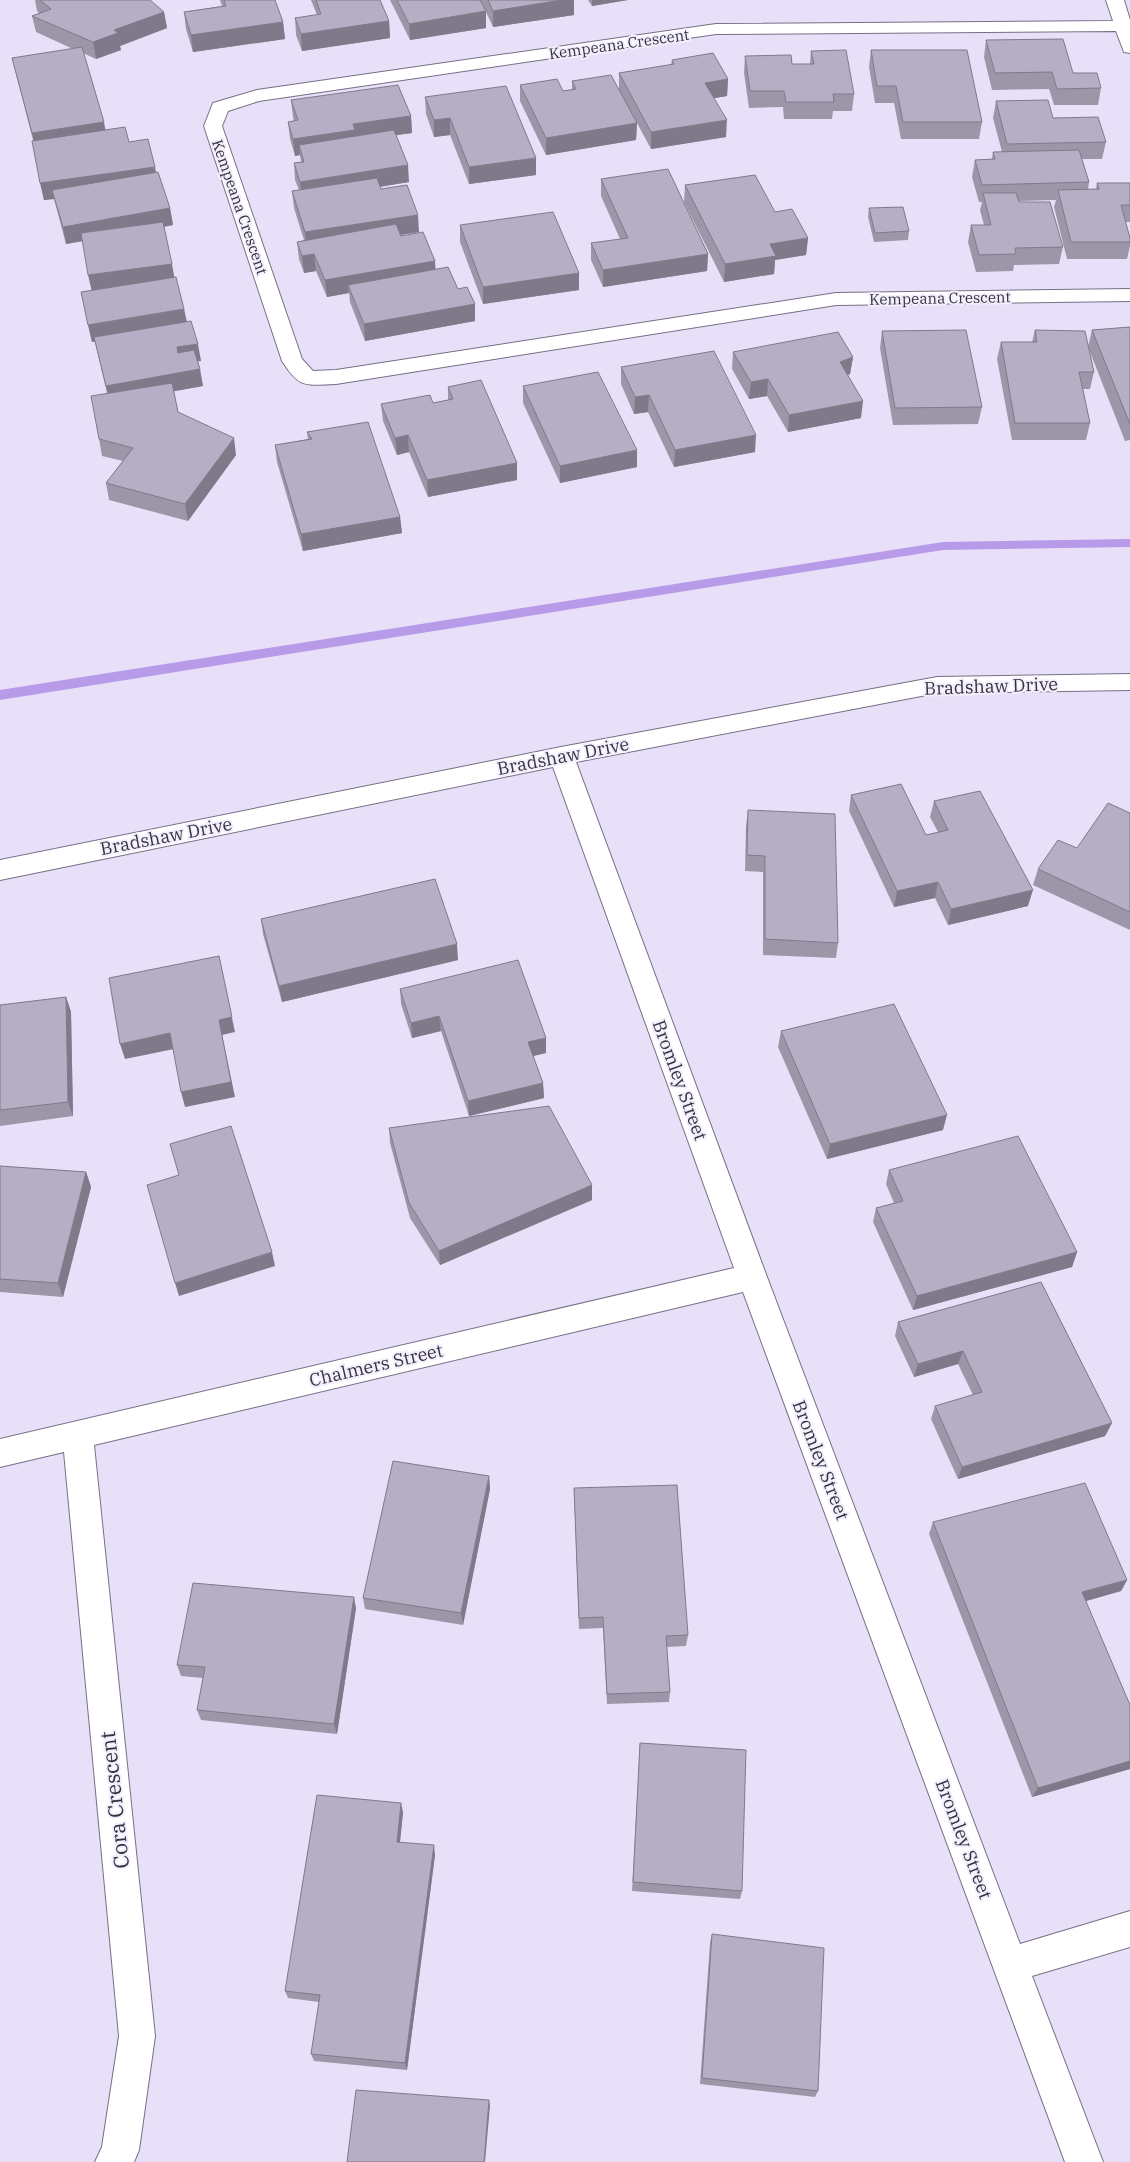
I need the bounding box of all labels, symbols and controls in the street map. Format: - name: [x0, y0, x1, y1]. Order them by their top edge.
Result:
- street label: Kempeana Crescent: [548, 25, 690, 63]
- street label: Kempeana Crescent: [208, 137, 272, 277]
- street label: Kempeana Crescent: [869, 287, 1011, 309]
- street label: Bradshaw Drive: [924, 672, 1058, 700]
- street label: Bradshaw Drive: [495, 732, 631, 780]
- street label: Bradshaw Drive: [98, 812, 234, 860]
- street label: Bromley Street: [648, 1017, 712, 1143]
- street label: Chalmers Street: [307, 1338, 445, 1392]
- street label: Bromley Street: [788, 1397, 854, 1523]
- street label: Cora Crescent: [93, 1730, 135, 1870]
- street label: Bromley Street: [931, 1776, 997, 1902]

